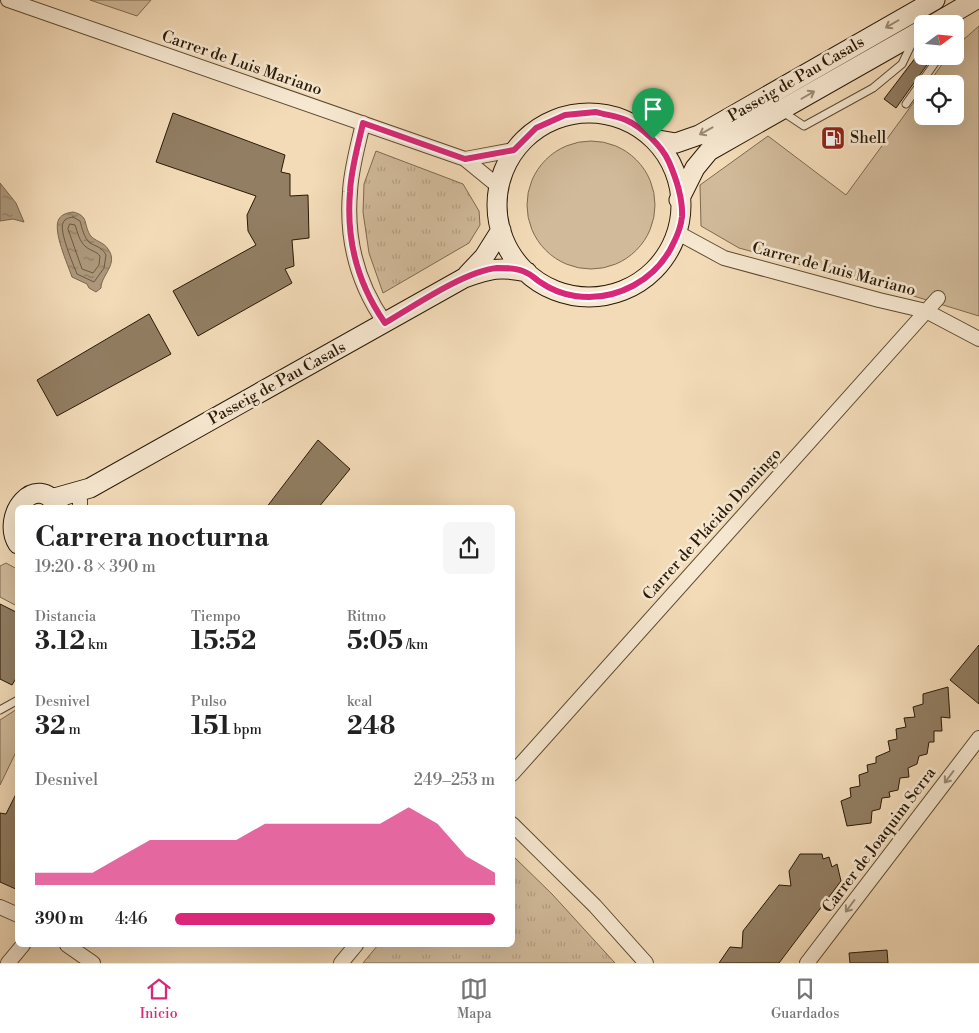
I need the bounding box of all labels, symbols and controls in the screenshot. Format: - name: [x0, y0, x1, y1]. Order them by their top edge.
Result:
- north arrow: [914, 15, 964, 65]
- map controls: [914, 15, 964, 125]
- one-way arrow: [886, 20, 900, 30]
- street label: Carrer de Luis Mariano: [159, 26, 325, 100]
- street label: Passeig de Pau Casals: [724, 32, 868, 126]
- button: locate: [914, 75, 964, 125]
- pin: [632, 88, 674, 139]
- one-way arrow: [801, 90, 816, 100]
- icon: arrive: [639, 95, 667, 123]
- fuel station icon: Shell: [820, 125, 846, 151]
- one-way arrow: [698, 126, 713, 136]
- place label: Shell: [850, 128, 887, 148]
- street label: Carrer de Luis Mariano: [750, 238, 918, 300]
- street label: Passeig de Pau Casals: [205, 337, 349, 429]
- street label: Carrer de Plácido Domingo: [638, 444, 786, 604]
- text: Carrera nocturna: [35, 520, 269, 555]
- button: share: [443, 522, 495, 574]
- text: 19:20 · 8 × 390 m: [35, 557, 156, 577]
- text: Distancia: [35, 608, 96, 626]
- text: Tiempo: [191, 608, 241, 626]
- text: Ritmo: [347, 608, 386, 626]
- text: 3.12: [35, 626, 85, 657]
- text: 15:52: [191, 626, 256, 657]
- text: 5:05: [347, 626, 403, 657]
- text: km: [85, 636, 108, 654]
- text: /km: [403, 636, 428, 654]
- text: Desnivel: [35, 693, 90, 711]
- text: Pulso: [191, 693, 227, 711]
- text: kcal: [347, 693, 372, 711]
- text: 32: [35, 711, 66, 742]
- text: 151: [191, 711, 231, 742]
- text: 248: [347, 711, 396, 742]
- text: m: [66, 721, 81, 739]
- text: bpm: [231, 721, 262, 739]
- street label: Carrer de Joaquim Serra: [818, 763, 941, 917]
- text: Desnivel: [35, 770, 98, 790]
- text: 249–253 m: [414, 770, 495, 790]
- one-way arrow: [944, 770, 955, 783]
- one-way arrow: [845, 899, 856, 912]
- text: 390 m: [35, 909, 83, 929]
- text: 4:46: [115, 909, 147, 929]
- tab: Inicio: [140, 975, 178, 1023]
- tab: Mapa: [457, 975, 492, 1023]
- tab: Guardados: [771, 975, 839, 1023]

